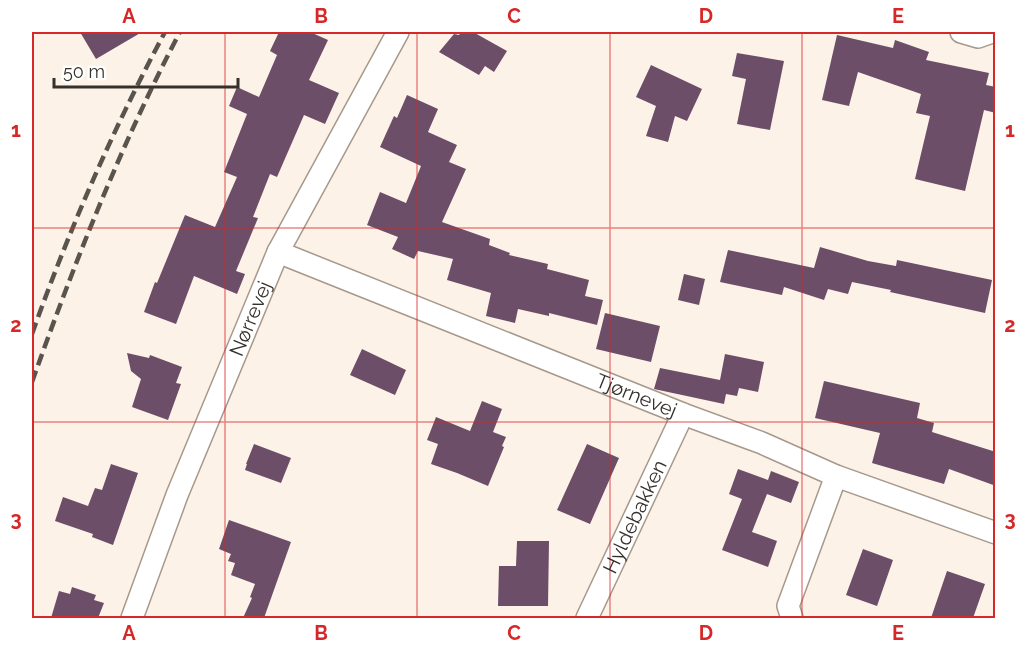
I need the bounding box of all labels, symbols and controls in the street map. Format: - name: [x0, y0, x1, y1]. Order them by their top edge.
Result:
- text: A: [122, 4, 136, 28]
- text: B: [314, 4, 328, 28]
- text: C: [507, 4, 521, 28]
- text: D: [699, 4, 713, 28]
- text: E: [892, 4, 904, 28]
- scale bar: [54, 51, 238, 89]
- text: 50 m: [63, 61, 105, 82]
- text: 1: [11, 118, 21, 142]
- text: 1: [1005, 118, 1015, 142]
- street label: Nørrevej: [224, 278, 277, 360]
- text: 2: [10, 313, 22, 337]
- text: 2: [1004, 313, 1016, 337]
- street label: Tjørnevej: [592, 368, 680, 422]
- street label: Hyldebakken: [598, 456, 672, 577]
- text: 3: [10, 507, 22, 531]
- text: 3: [1004, 507, 1016, 531]
- text: A: [122, 621, 136, 645]
- text: B: [314, 621, 328, 645]
- text: C: [507, 621, 521, 645]
- text: D: [699, 621, 713, 645]
- text: E: [892, 621, 904, 645]

